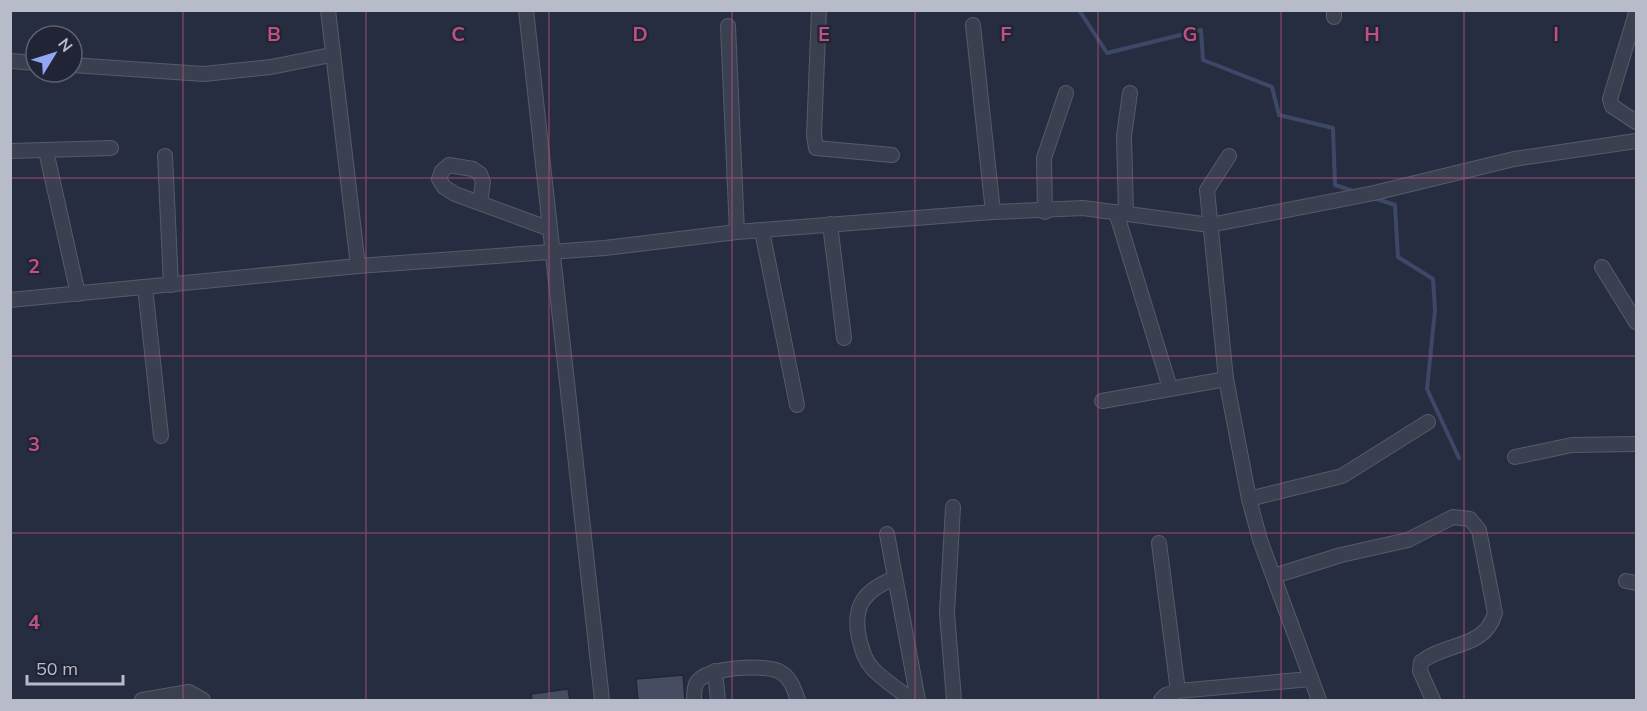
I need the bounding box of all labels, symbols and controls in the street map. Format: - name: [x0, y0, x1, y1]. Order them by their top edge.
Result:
- text: B: [267, 21, 281, 46]
- text: C: [451, 21, 465, 46]
- text: D: [632, 21, 648, 46]
- text: E: [818, 21, 830, 46]
- text: F: [1000, 21, 1012, 46]
- text: G: [1183, 21, 1197, 46]
- text: H: [1364, 21, 1380, 46]
- text: I: [1553, 21, 1559, 46]
- north arrow: [24, 24, 84, 84]
- text: N: [54, 34, 77, 56]
- text: 2: [28, 253, 40, 278]
- text: 3: [28, 431, 40, 456]
- text: 4: [28, 609, 40, 634]
- scale bar: [27, 648, 123, 686]
- text: 50 m: [36, 657, 78, 680]

